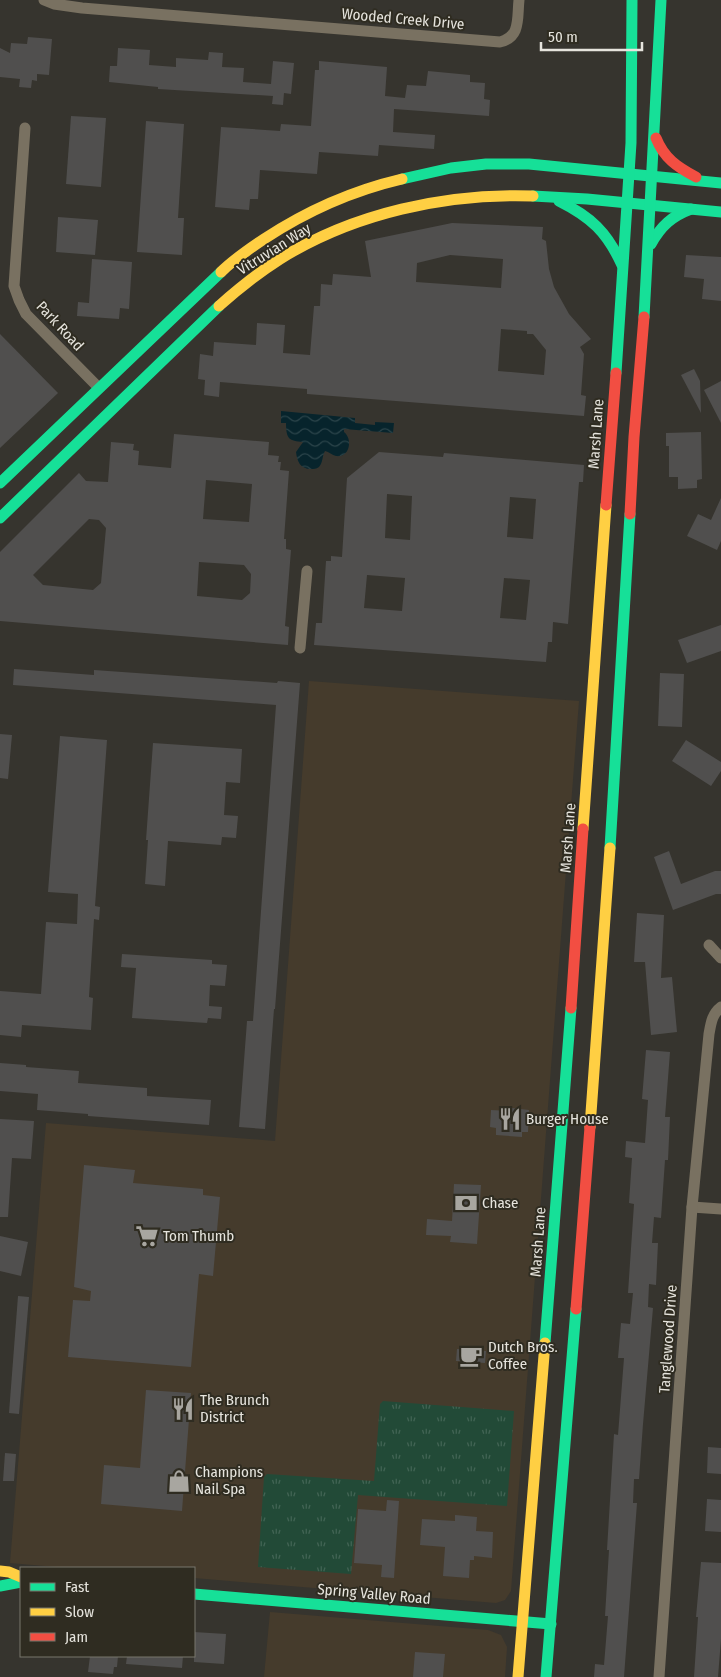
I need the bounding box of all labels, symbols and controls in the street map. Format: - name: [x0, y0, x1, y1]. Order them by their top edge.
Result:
- street label: Wooded Creek Drive: [341, 5, 465, 33]
- scale bar: [541, 20, 642, 52]
- text: 50 m: [548, 28, 578, 46]
- street label: Vitruvian Way: [234, 219, 314, 279]
- street label: Park Road: [33, 297, 87, 355]
- street label: Marsh Lane: [585, 398, 607, 470]
- street label: Marsh Lane: [557, 802, 579, 874]
- restaurant icon: Burger House: [497, 1106, 523, 1132]
- place label: Burger House: [526, 1110, 609, 1128]
- bank icon: Chase: [453, 1190, 479, 1216]
- place label: Chase: [482, 1194, 518, 1212]
- street label: Marsh Lane: [527, 1206, 549, 1278]
- supermarket icon: Tom Thumb: [134, 1223, 160, 1249]
- place label: Tom Thumb: [163, 1227, 234, 1245]
- street label: Tanglewood Drive: [655, 1284, 681, 1394]
- place label: Dutch Bros. Coffee: [488, 1338, 558, 1373]
- cafe icon: Dutch Bros. Coffee: [458, 1343, 484, 1369]
- place label: The Brunch District: [200, 1391, 269, 1426]
- restaurant icon: The Brunch District: [170, 1396, 196, 1422]
- place label: Champions Nail Spa: [195, 1463, 263, 1498]
- shop icon: Champions Nail Spa: [166, 1468, 192, 1494]
- legend: [20, 1567, 195, 1657]
- text: Fast: [65, 1578, 89, 1596]
- street label: Spring Valley Road: [317, 1580, 431, 1608]
- text: Slow: [65, 1603, 94, 1621]
- text: Jam: [65, 1628, 88, 1646]

